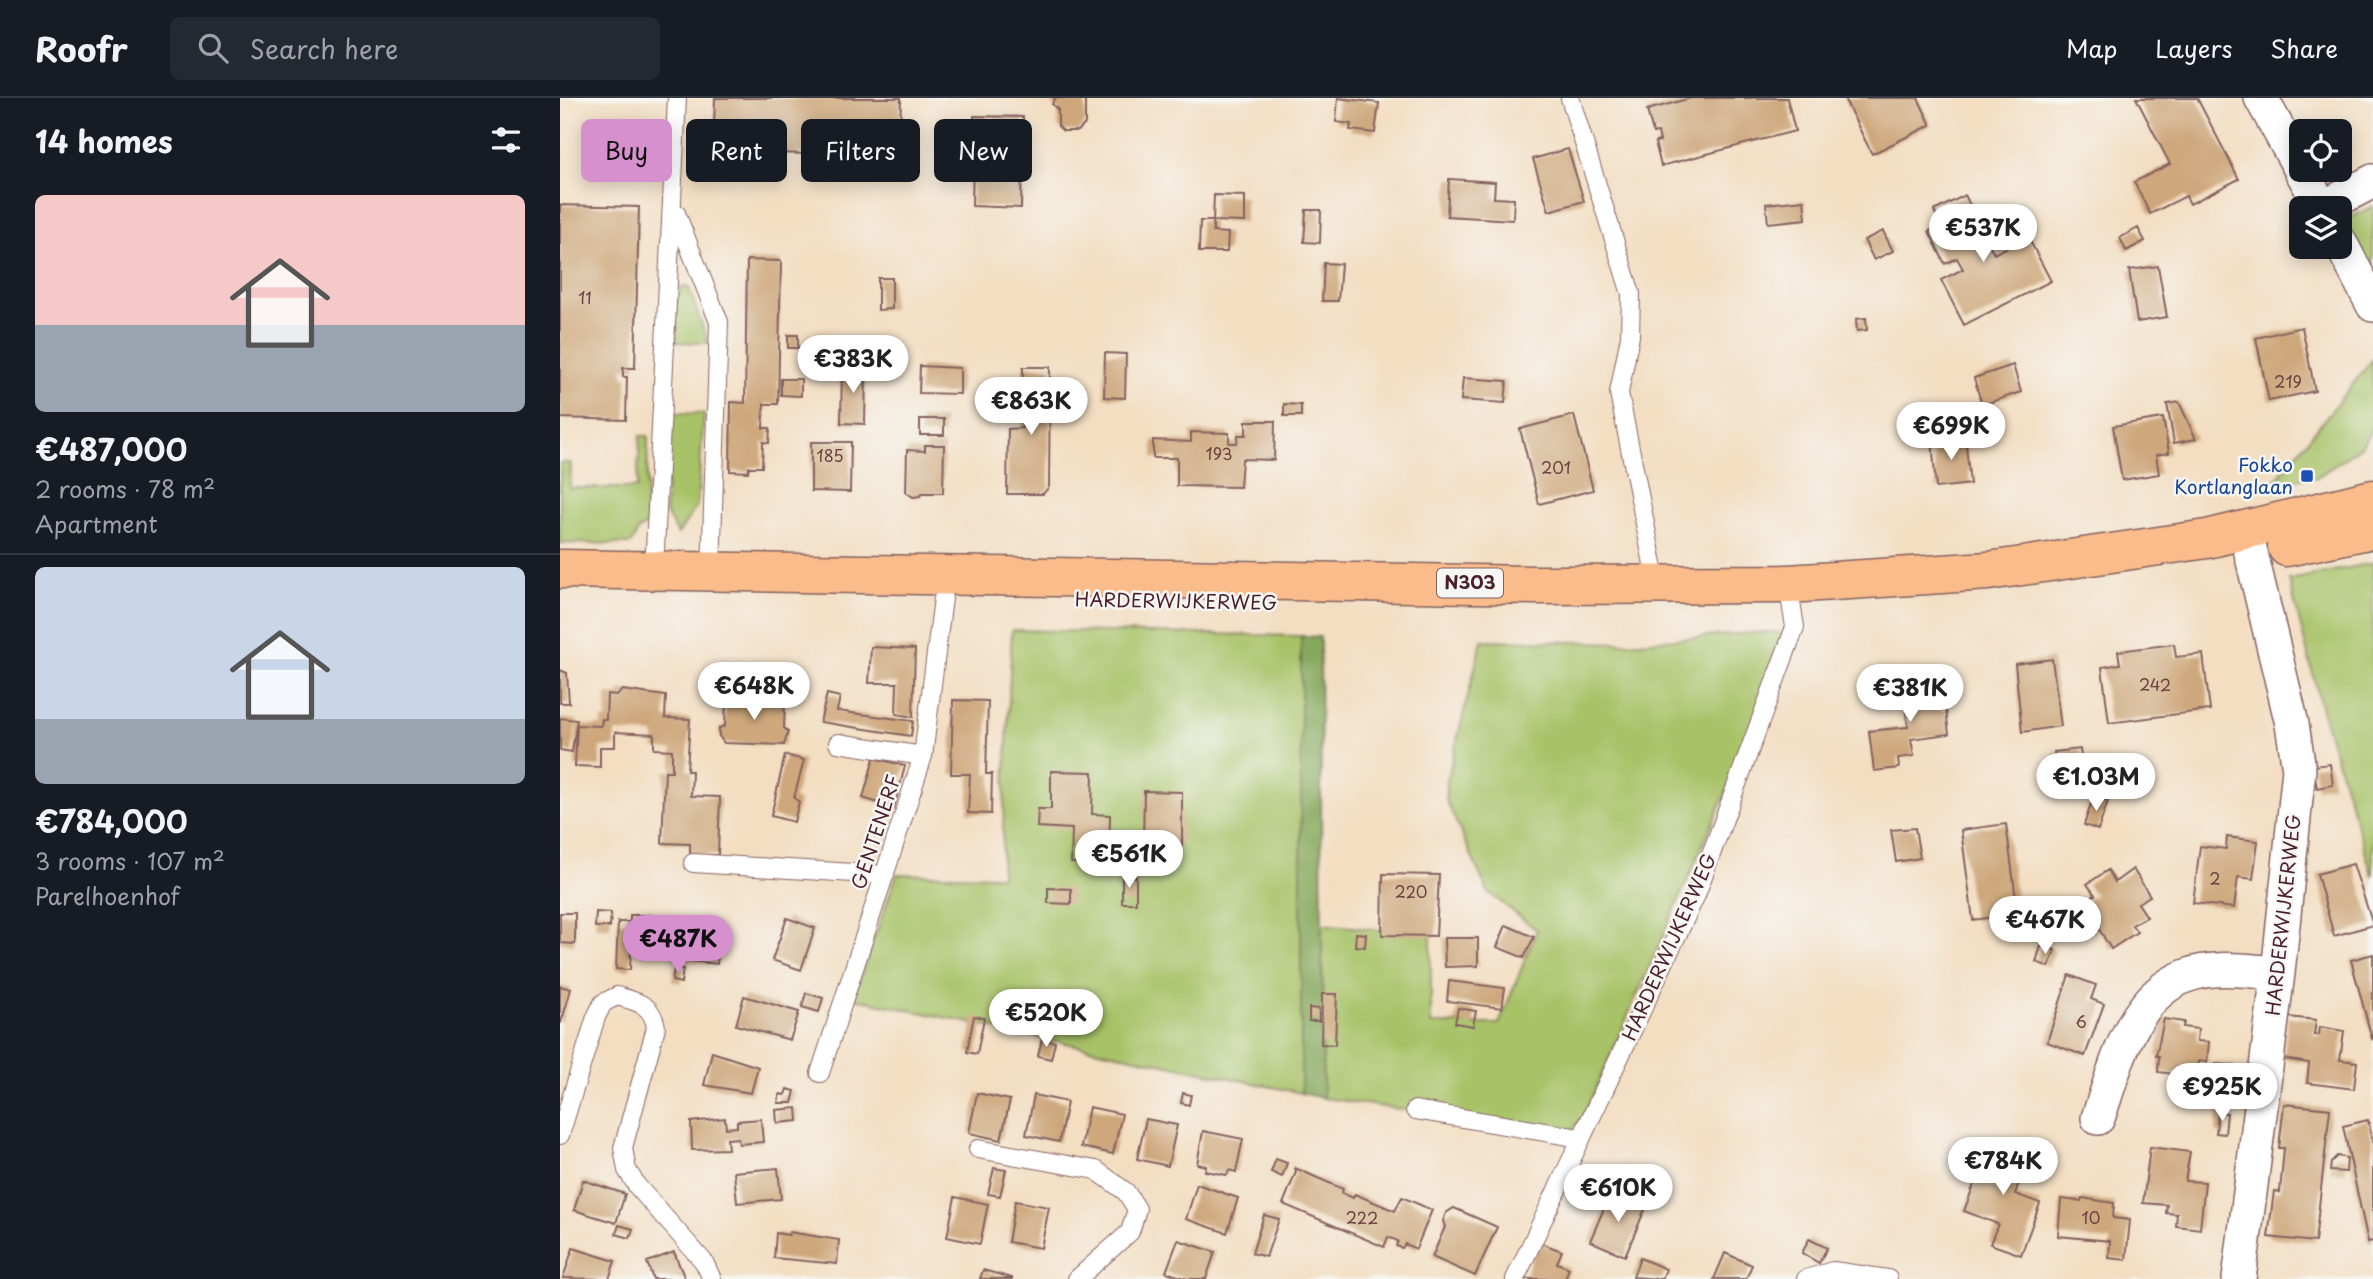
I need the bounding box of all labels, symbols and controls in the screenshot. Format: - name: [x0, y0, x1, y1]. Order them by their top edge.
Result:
- search box: [170, 17, 660, 80]
- text: Roofr: [35, 23, 128, 73]
- icon: search: [194, 29, 232, 67]
- text: Search here: [250, 29, 398, 68]
- text: Map: [2066, 30, 2117, 66]
- text: Layers: [2155, 30, 2232, 66]
- text: Share: [2270, 30, 2338, 66]
- text: 14 homes: [35, 118, 173, 163]
- chip: Buy: [581, 119, 672, 182]
- chip: Rent: [686, 119, 787, 182]
- chip: Filters: [801, 119, 920, 182]
- chip: New: [934, 119, 1032, 182]
- map controls: [2289, 119, 2352, 259]
- button: locate: [2289, 119, 2352, 182]
- icon: filters: [487, 121, 525, 159]
- button: layers: [2289, 196, 2352, 259]
- pin: €537K: [1934, 204, 2032, 264]
- text: €537K: [1945, 209, 2021, 244]
- icon: home: [217, 240, 343, 366]
- house number: 11: [578, 285, 592, 309]
- pin: €383K: [804, 336, 902, 395]
- text: €383K: [813, 340, 893, 375]
- house number: 219: [2274, 369, 2302, 393]
- pin: €863K: [982, 378, 1080, 437]
- text: €863K: [991, 382, 1071, 417]
- pin: €699K: [1902, 402, 2000, 462]
- text: €699K: [1912, 407, 1990, 442]
- text: €487,000: [35, 426, 187, 471]
- house number: 193: [1205, 441, 1233, 465]
- house number: 185: [817, 443, 843, 467]
- place label: Fokko Kortlanglaan: [2174, 450, 2293, 500]
- house number: 201: [1541, 455, 1571, 479]
- marker: Fokko Kortlanglaan: [2299, 468, 2315, 484]
- text: 2 rooms · 78 m²: [35, 471, 215, 506]
- text: Apartment: [35, 506, 158, 541]
- road number: N303: [1437, 569, 1503, 598]
- street label: HARDERWIJKERWEG: [1075, 584, 1277, 616]
- icon: home: [217, 612, 343, 738]
- pin: €648K: [705, 662, 803, 722]
- pin: €381K: [1861, 664, 1959, 724]
- text: €648K: [714, 667, 794, 702]
- text: €381K: [1872, 669, 1948, 704]
- house number: 242: [2139, 672, 2171, 696]
- pin: €1.03M: [2039, 754, 2153, 813]
- text: €1.03M: [2052, 758, 2140, 793]
- street label: GENTENERF: [843, 771, 907, 893]
- text: €784,000: [35, 798, 188, 843]
- street label: HARDERWIJKERWEG: [2258, 813, 2306, 1017]
- pin: €561K: [1080, 830, 1178, 890]
- text: €561K: [1091, 835, 1167, 870]
- text: 3 rooms · 107 m²: [35, 843, 225, 878]
- street label: HARDERWIJKERWEG: [1614, 849, 1722, 1045]
- house number: 2: [2209, 866, 2221, 890]
- text: Parelhoenhof: [35, 878, 180, 913]
- house number: 220: [1394, 879, 1428, 903]
- pin: €467K: [1996, 896, 2094, 956]
- text: €467K: [2005, 901, 2085, 936]
- pin: €487K: [629, 916, 727, 975]
- text: €487K: [639, 920, 717, 955]
- pin: €520K: [997, 990, 1095, 1049]
- text: €520K: [1005, 994, 1087, 1029]
- house number: 6: [2075, 1009, 2087, 1033]
- pin: €925K: [2173, 1063, 2271, 1123]
- text: €925K: [2182, 1068, 2262, 1103]
- pin: €784K: [1954, 1138, 2052, 1197]
- text: €784K: [1964, 1142, 2042, 1177]
- pin: €610K: [1569, 1164, 1667, 1224]
- text: €610K: [1580, 1169, 1656, 1204]
- house number: 222: [1346, 1205, 1378, 1229]
- house number: 10: [2082, 1205, 2100, 1229]

